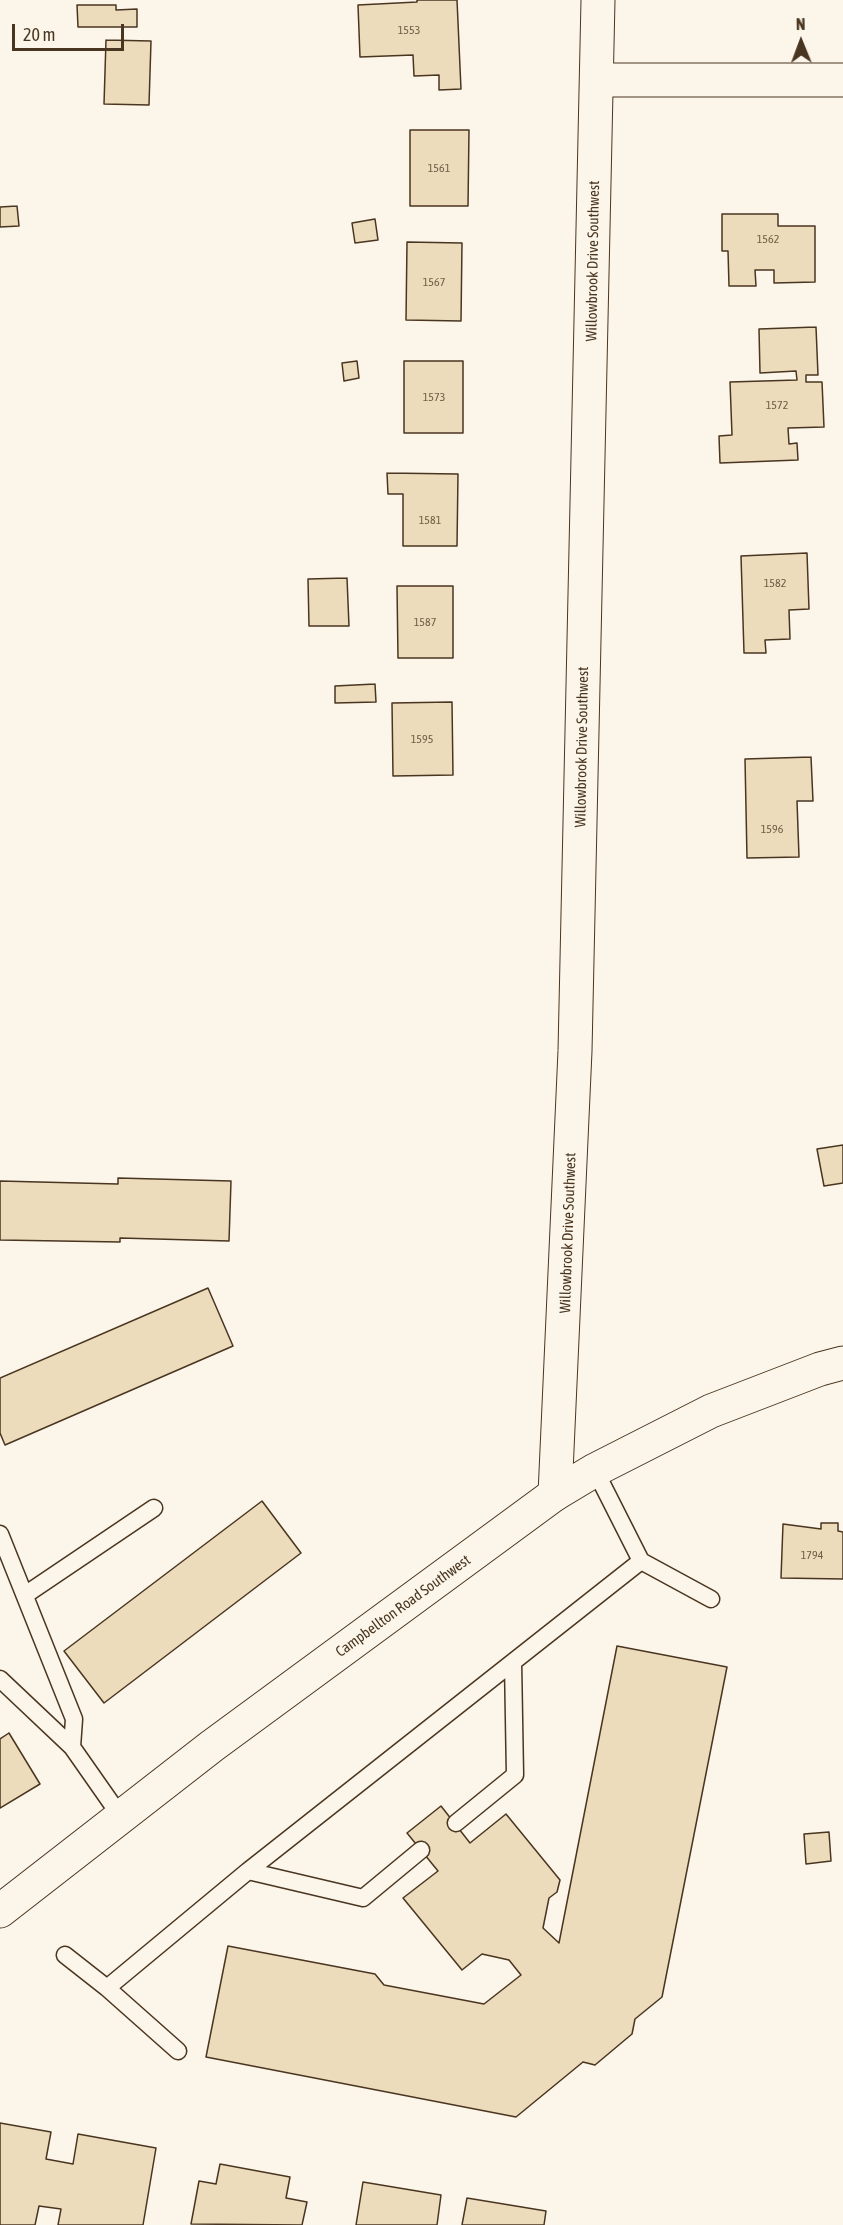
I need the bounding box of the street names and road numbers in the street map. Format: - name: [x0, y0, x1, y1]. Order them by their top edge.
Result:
- street label: Willowbrook Drive Southwest: [583, 180, 603, 342]
- street label: Willowbrook Drive Southwest: [572, 666, 592, 828]
- street label: Willowbrook Drive Southwest: [556, 1152, 580, 1314]
- street label: Campbellton Road Southwest: [332, 1551, 474, 1661]

